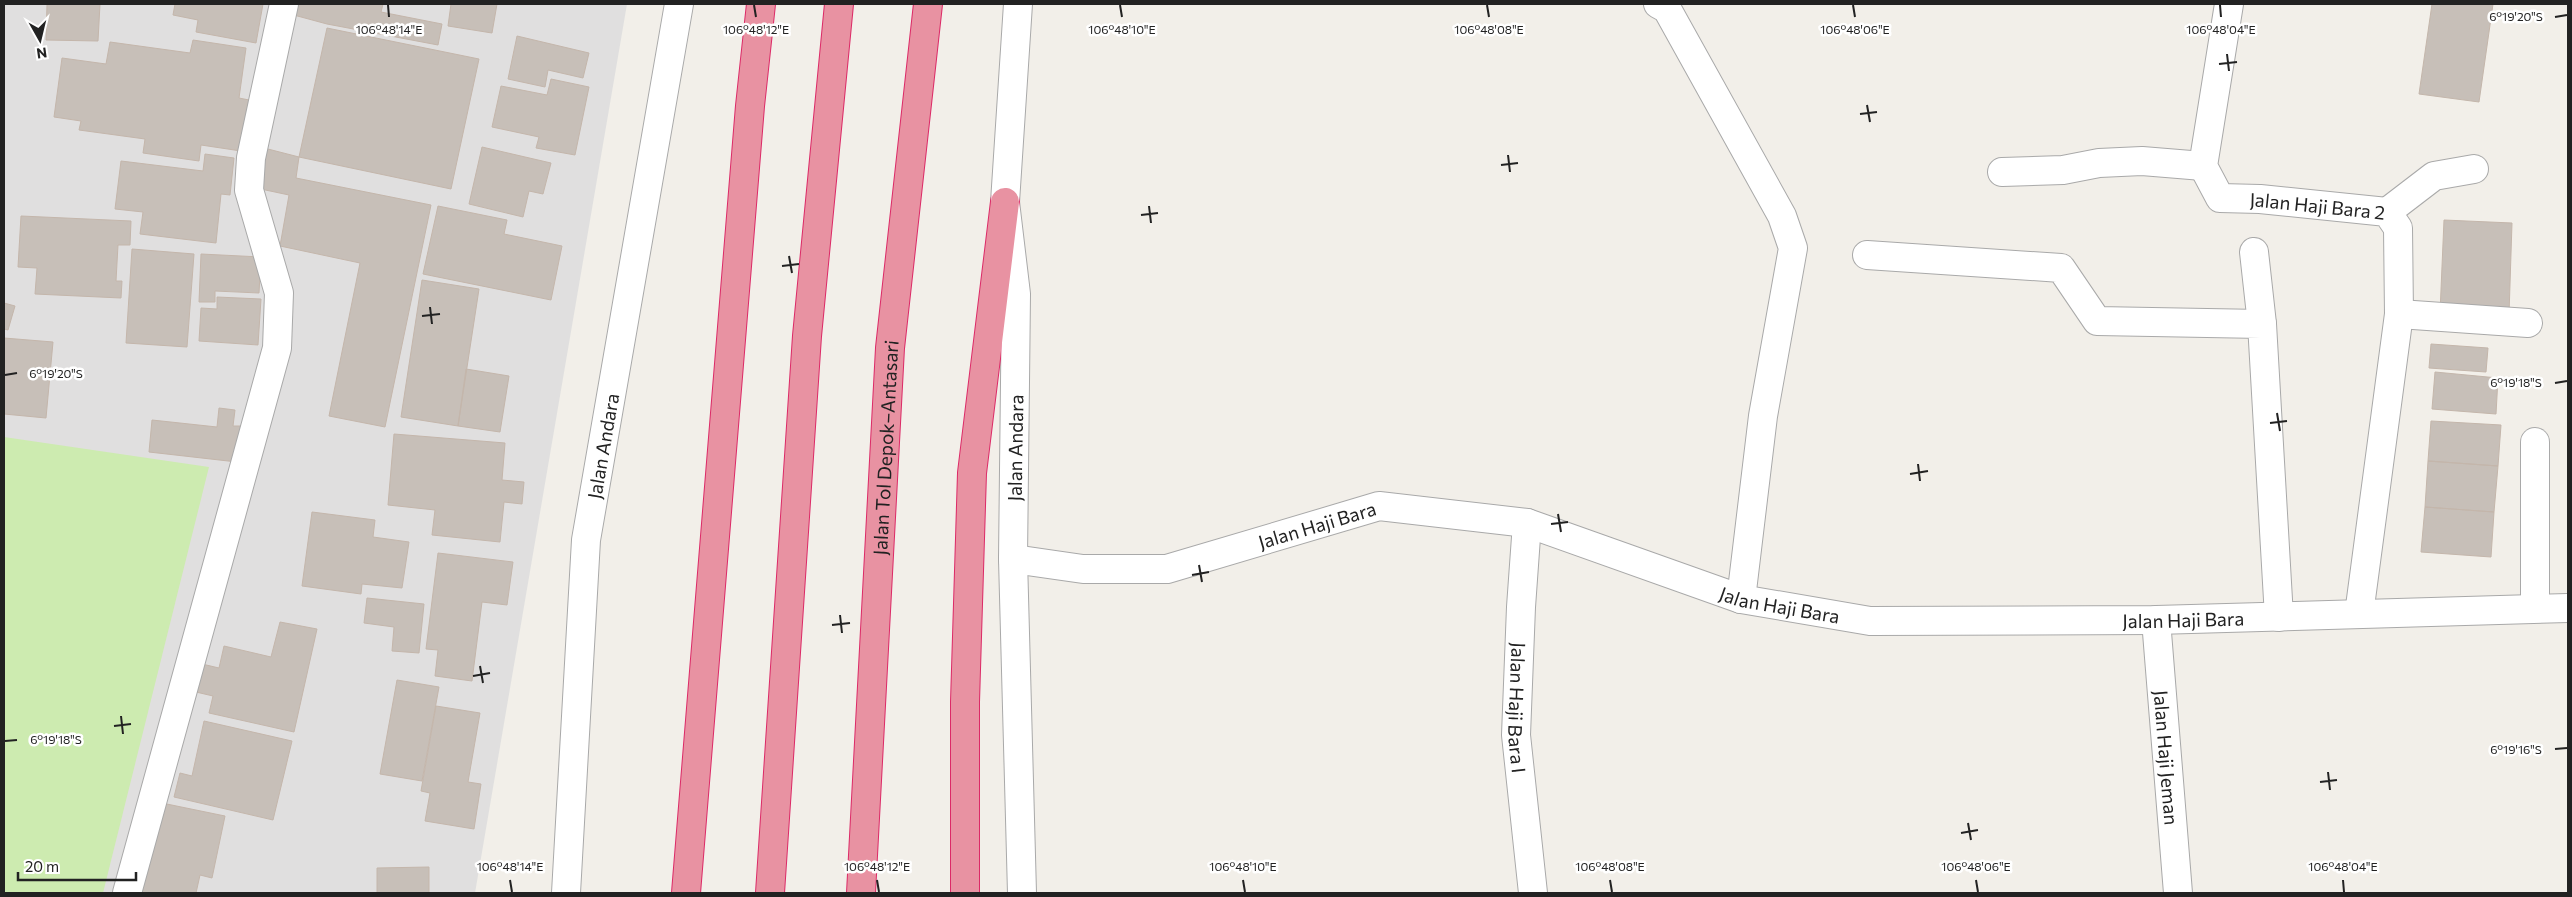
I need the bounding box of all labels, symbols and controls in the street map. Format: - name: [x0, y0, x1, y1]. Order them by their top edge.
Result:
- text: 6°19'20"S: [2489, 9, 2543, 23]
- north arrow: [15, 15, 65, 65]
- text: 106°48'14"E: [356, 22, 422, 36]
- text: 106°48'12"E: [723, 22, 789, 36]
- text: 106°48'10"E: [1088, 22, 1156, 36]
- text: 106°48'08"E: [1454, 22, 1524, 36]
- text: 106°48'06"E: [1820, 22, 1890, 36]
- text: 106°48'04"E: [2186, 22, 2256, 36]
- text: N: [35, 44, 48, 63]
- street label: Jalan Haji Bara 2: [2249, 187, 2386, 223]
- street label: Jalan Tol Depok–Antasari: [867, 339, 902, 556]
- text: 6°19'20"S: [29, 366, 83, 380]
- text: 6°19'18"S: [2490, 375, 2542, 389]
- street label: Jalan Andara: [582, 391, 623, 501]
- street label: Jalan Andara: [1003, 394, 1027, 502]
- street label: Jalan Haji Bara: [1255, 496, 1379, 553]
- street label: Jalan Haji Bara: [1717, 581, 1842, 627]
- street label: Jalan Haji Bara: [2122, 606, 2244, 632]
- street label: Jalan Haji Bara I: [1504, 642, 1532, 774]
- street label: Jalan Haji Jeman: [2150, 689, 2184, 826]
- text: 6°19'18"S: [30, 732, 82, 746]
- text: 6°19'16"S: [2490, 742, 2542, 756]
- scale bar: [18, 850, 135, 882]
- text: 20 m: [25, 857, 59, 875]
- text: 106°48'14"E: [477, 859, 543, 873]
- text: 106°48'12"E: [844, 859, 910, 873]
- text: 106°48'10"E: [1209, 859, 1277, 873]
- text: 106°48'08"E: [1575, 859, 1645, 873]
- text: 106°48'06"E: [1941, 859, 2011, 873]
- text: 106°48'04"E: [2308, 859, 2378, 873]

